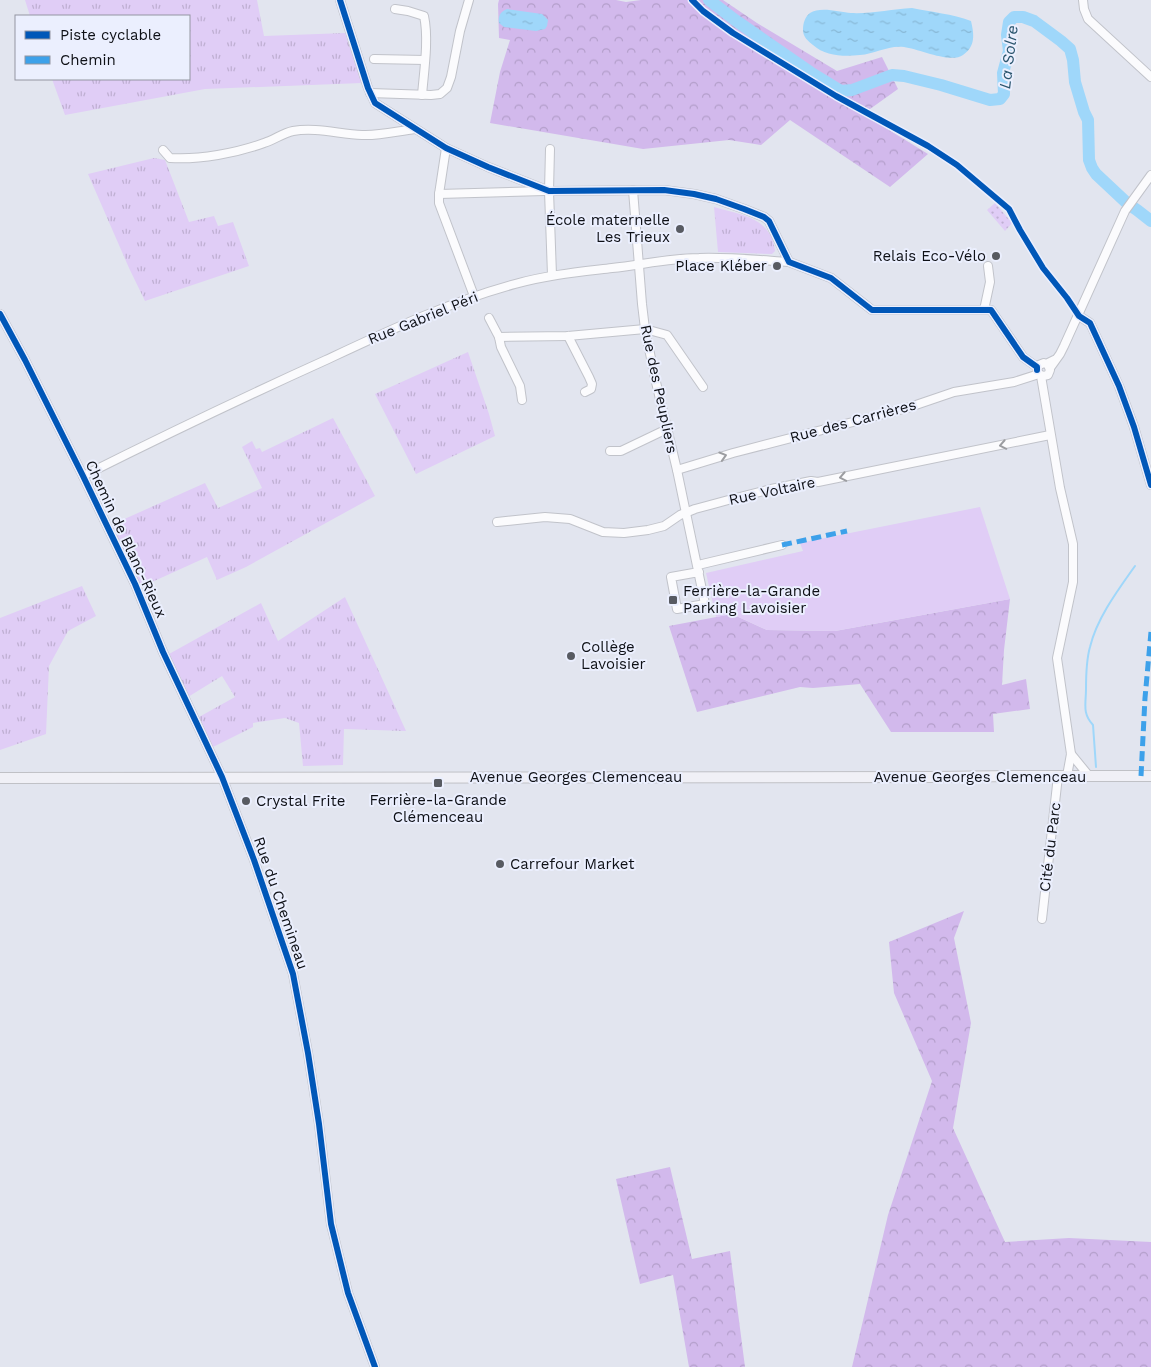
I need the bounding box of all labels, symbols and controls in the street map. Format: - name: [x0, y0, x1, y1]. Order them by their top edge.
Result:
- legend: [15, 15, 190, 80]
- water label: La Solre: [995, 24, 1022, 90]
- text: Piste cyclable: [60, 26, 161, 44]
- text: Chemin: [60, 51, 116, 69]
- place label: École maternelle Les Trieux: [546, 211, 670, 246]
- marker: École maternelle Les Trieux: [674, 223, 686, 235]
- place label: Relais Eco-Vélo: [873, 247, 986, 265]
- marker: Relais Eco-Vélo: [990, 250, 1002, 262]
- place label: Place Kléber: [675, 257, 767, 275]
- marker: Place Kléber: [771, 260, 783, 272]
- street label: Rue Gabriel Péri: [365, 288, 481, 348]
- street label: Rue des Peupliers: [637, 323, 681, 455]
- street label: Rue des Carrières: [788, 395, 918, 447]
- one-way arrow: [998, 439, 1007, 450]
- one-way arrow: [719, 451, 727, 461]
- street label: Chemin de Blanc-Rieux: [82, 457, 170, 621]
- one-way arrow: [839, 471, 848, 481]
- street label: Rue Voltaire: [727, 473, 817, 509]
- place label: Ferrière-la-Grande Parking Lavoisier: [683, 582, 820, 617]
- marker: Ferrière-la-Grande Parking Lavoisier: [667, 594, 679, 606]
- place label: Collège Lavoisier: [581, 638, 646, 673]
- marker: Collège Lavoisier: [565, 650, 577, 662]
- street label: Avenue Georges Clemenceau: [470, 768, 682, 786]
- street label: Avenue Georges Clemenceau: [874, 768, 1086, 786]
- marker: Ferrière-la-Grande Clémenceau: [432, 777, 444, 789]
- place label: Ferrière-la-Grande Clémenceau: [369, 791, 507, 826]
- place label: Crystal Frite: [256, 792, 345, 810]
- marker: Crystal Frite: [240, 795, 252, 807]
- street label: Cité du Parc: [1036, 801, 1064, 893]
- street label: Rue du Chemineau: [250, 834, 312, 972]
- place label: Carrefour Market: [510, 855, 635, 873]
- marker: Carrefour Market: [494, 858, 506, 870]

